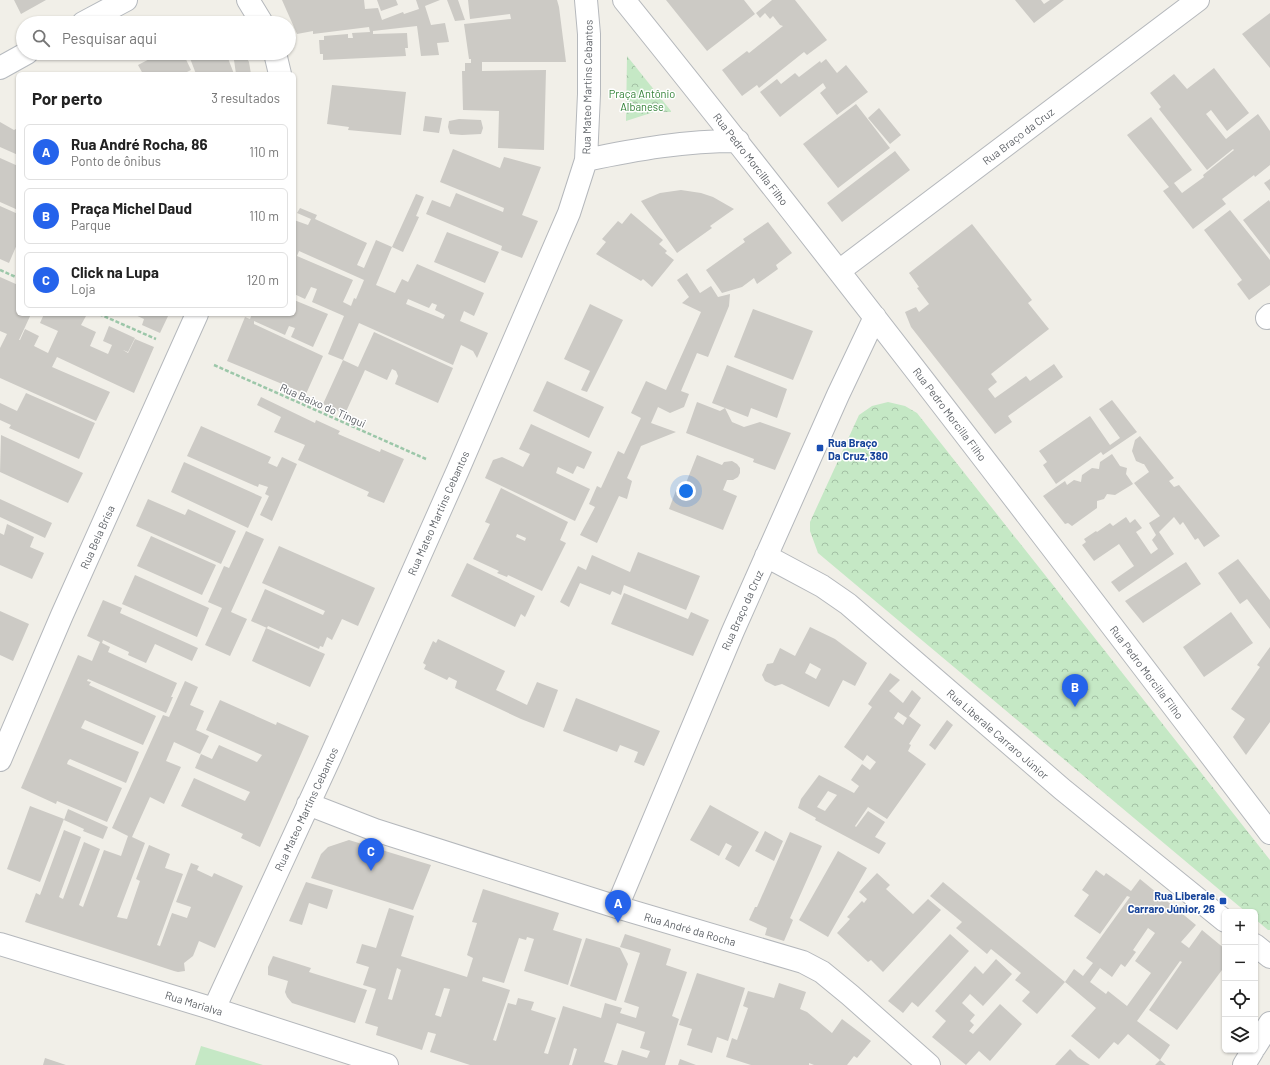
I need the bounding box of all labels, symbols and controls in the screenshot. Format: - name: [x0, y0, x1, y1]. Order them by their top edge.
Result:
- search box: [16, 16, 296, 60]
- street label: Rua Mateo Martins Cebantos: [579, 19, 595, 155]
- icon: search: [30, 27, 52, 49]
- text: Pesquisar aqui: [62, 29, 157, 47]
- park label: Praça Antônio Albanese: [609, 87, 675, 113]
- text: Por perto: [32, 88, 102, 108]
- text: 3 resultados: [211, 90, 280, 106]
- street label: Rua Braço da Cruz: [980, 105, 1056, 167]
- street label: Rua Pedro Morcilla Filho: [711, 110, 791, 208]
- text: Rua André Rocha, 86: [71, 135, 208, 153]
- text: A: [42, 144, 50, 160]
- text: 110 m: [249, 144, 279, 160]
- text: Ponto de ônibus: [71, 153, 161, 169]
- text: Praça Michel Daud: [71, 199, 192, 217]
- text: B: [42, 208, 50, 224]
- text: 110 m: [249, 208, 279, 224]
- text: Parque: [71, 217, 111, 233]
- text: Click na Lupa: [71, 263, 159, 281]
- text: C: [42, 272, 50, 288]
- text: 120 m: [247, 272, 279, 288]
- text: Loja: [71, 281, 95, 297]
- street label: Rua Pedro Morcilla Filho: [911, 365, 989, 463]
- street label: Rua Baixo do Tingui: [278, 380, 368, 430]
- place label: Rua Braço Da Cruz, 380: [828, 436, 888, 462]
- marker: Rua Braço Da Cruz, 380: [815, 443, 825, 453]
- street label: Rua Mateo Martins Cebantos: [405, 449, 471, 577]
- your location: [676, 481, 696, 501]
- street label: Rua Bela Brisa: [77, 503, 117, 571]
- street label: Rua Braço da Cruz: [719, 568, 765, 652]
- street label: Rua Pedro Morcilla Filho: [1108, 623, 1186, 721]
- pin: B: [1062, 674, 1088, 707]
- street label: Rua Liberale Carraro Júnior: [944, 686, 1052, 782]
- street label: Rua Mateo Martins Cebantos: [272, 745, 340, 873]
- pin: C: [358, 838, 384, 871]
- place label: Rua Liberale Carraro Júnior, 26: [1128, 889, 1215, 915]
- pin: A: [605, 890, 631, 923]
- marker: Rua Liberale Carraro Júnior, 26: [1218, 896, 1228, 906]
- map controls: [1222, 909, 1258, 1053]
- button: +: [1222, 909, 1258, 945]
- street label: Rua André da Rocha: [643, 910, 737, 948]
- button: −: [1222, 945, 1258, 981]
- button: locate: [1222, 981, 1258, 1017]
- street label: Rua Marialva: [164, 988, 224, 1018]
- button: layers: [1222, 1017, 1258, 1053]

